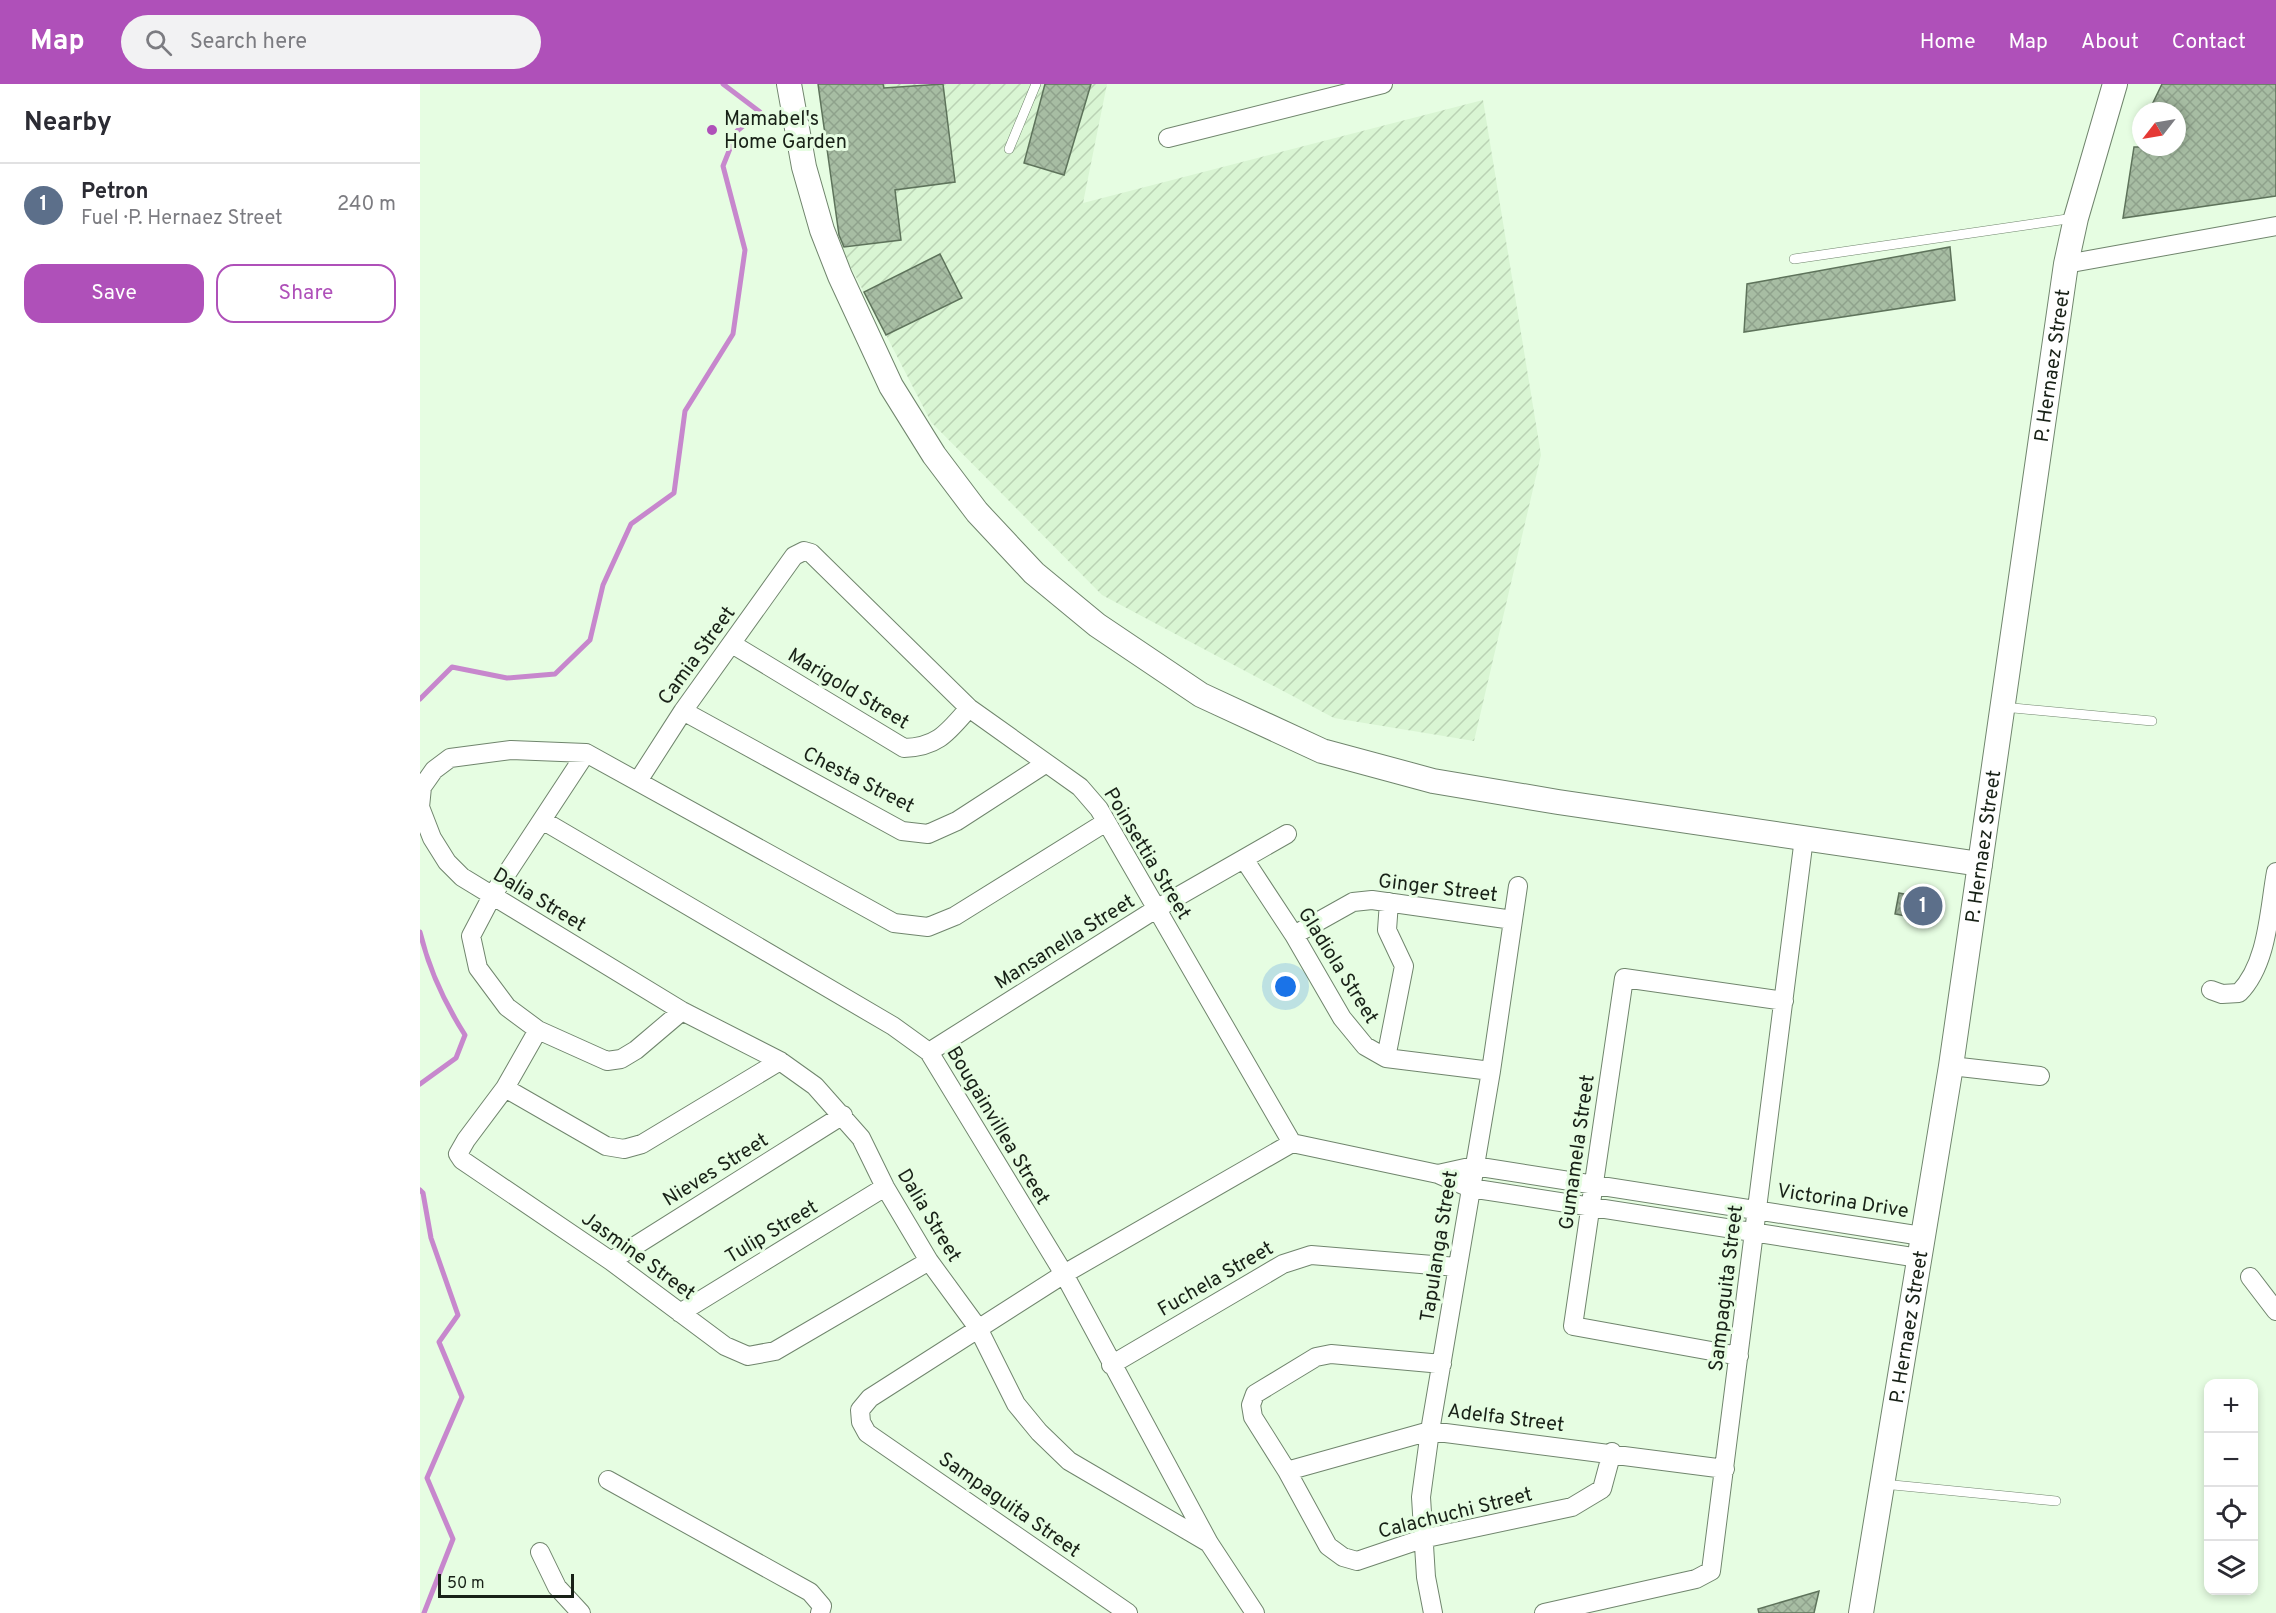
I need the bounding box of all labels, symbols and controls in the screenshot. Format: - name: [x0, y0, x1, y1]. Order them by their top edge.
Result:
- search box: [121, 15, 541, 69]
- text: Map: [30, 24, 85, 60]
- icon: search: [142, 26, 175, 59]
- text: Search here: [190, 29, 307, 56]
- text: Home: [1920, 29, 1976, 56]
- text: Map: [2009, 29, 2048, 56]
- text: About: [2081, 29, 2139, 56]
- text: Contact: [2172, 29, 2246, 56]
- north arrow: [2132, 102, 2186, 156]
- text: Nearby: [24, 107, 112, 140]
- place label: Mamabel's Home Garden: [724, 107, 847, 156]
- marker: Mamabel's Home Garden: [705, 123, 719, 137]
- text: Petron: [81, 179, 149, 206]
- text: 1: [40, 192, 48, 218]
- text: 240 m: [337, 192, 396, 218]
- text: Fuel · P. Hernaez Street: [81, 206, 283, 232]
- button: Save: [24, 264, 204, 323]
- button: Share: [216, 264, 396, 323]
- street label: P. Hernaez Street: [2030, 287, 2077, 444]
- street label: Camia Street: [653, 602, 742, 711]
- street label: Marigold Street: [782, 643, 914, 736]
- street label: Chesta Street: [798, 742, 918, 820]
- street label: P. Hernaez Street: [1961, 769, 2008, 925]
- street label: Poinsettia Street: [1097, 783, 1196, 925]
- street label: Dalia Street: [488, 863, 590, 939]
- street label: Ginger Street: [1377, 869, 1499, 909]
- pin: 1: [1904, 884, 1942, 928]
- street label: Mansanella Street: [990, 889, 1140, 996]
- street label: Gladiola Street: [1291, 903, 1384, 1029]
- your location: [1271, 972, 1300, 1001]
- street label: Bougainvillea Street: [940, 1042, 1055, 1210]
- street label: Gumamela Street: [1554, 1073, 1602, 1232]
- street label: Nieves Street: [659, 1128, 774, 1213]
- street label: Dalia Street: [890, 1165, 966, 1267]
- street label: Tapulanga Street: [1415, 1169, 1465, 1324]
- street label: Victorina Drive: [1775, 1179, 1910, 1225]
- street label: Tulip Street: [721, 1195, 823, 1271]
- street label: Sampaguita Street: [1704, 1203, 1750, 1373]
- street label: Jasmine Street: [576, 1206, 700, 1307]
- street label: Fuchela Street: [1153, 1236, 1279, 1323]
- street label: P. Hernaez Street: [1885, 1249, 1935, 1406]
- map controls: [2204, 1379, 2258, 1595]
- button: +: [2204, 1379, 2258, 1433]
- street label: Adelfa Street: [1446, 1399, 1566, 1439]
- button: −: [2204, 1433, 2258, 1487]
- street label: Sampaguita Street: [933, 1447, 1085, 1564]
- street label: Calachuchi Street: [1376, 1482, 1535, 1546]
- button: locate: [2204, 1487, 2258, 1541]
- button: layers: [2204, 1541, 2258, 1595]
- scale bar: [438, 1571, 574, 1598]
- text: 50 m: [447, 1574, 485, 1594]

